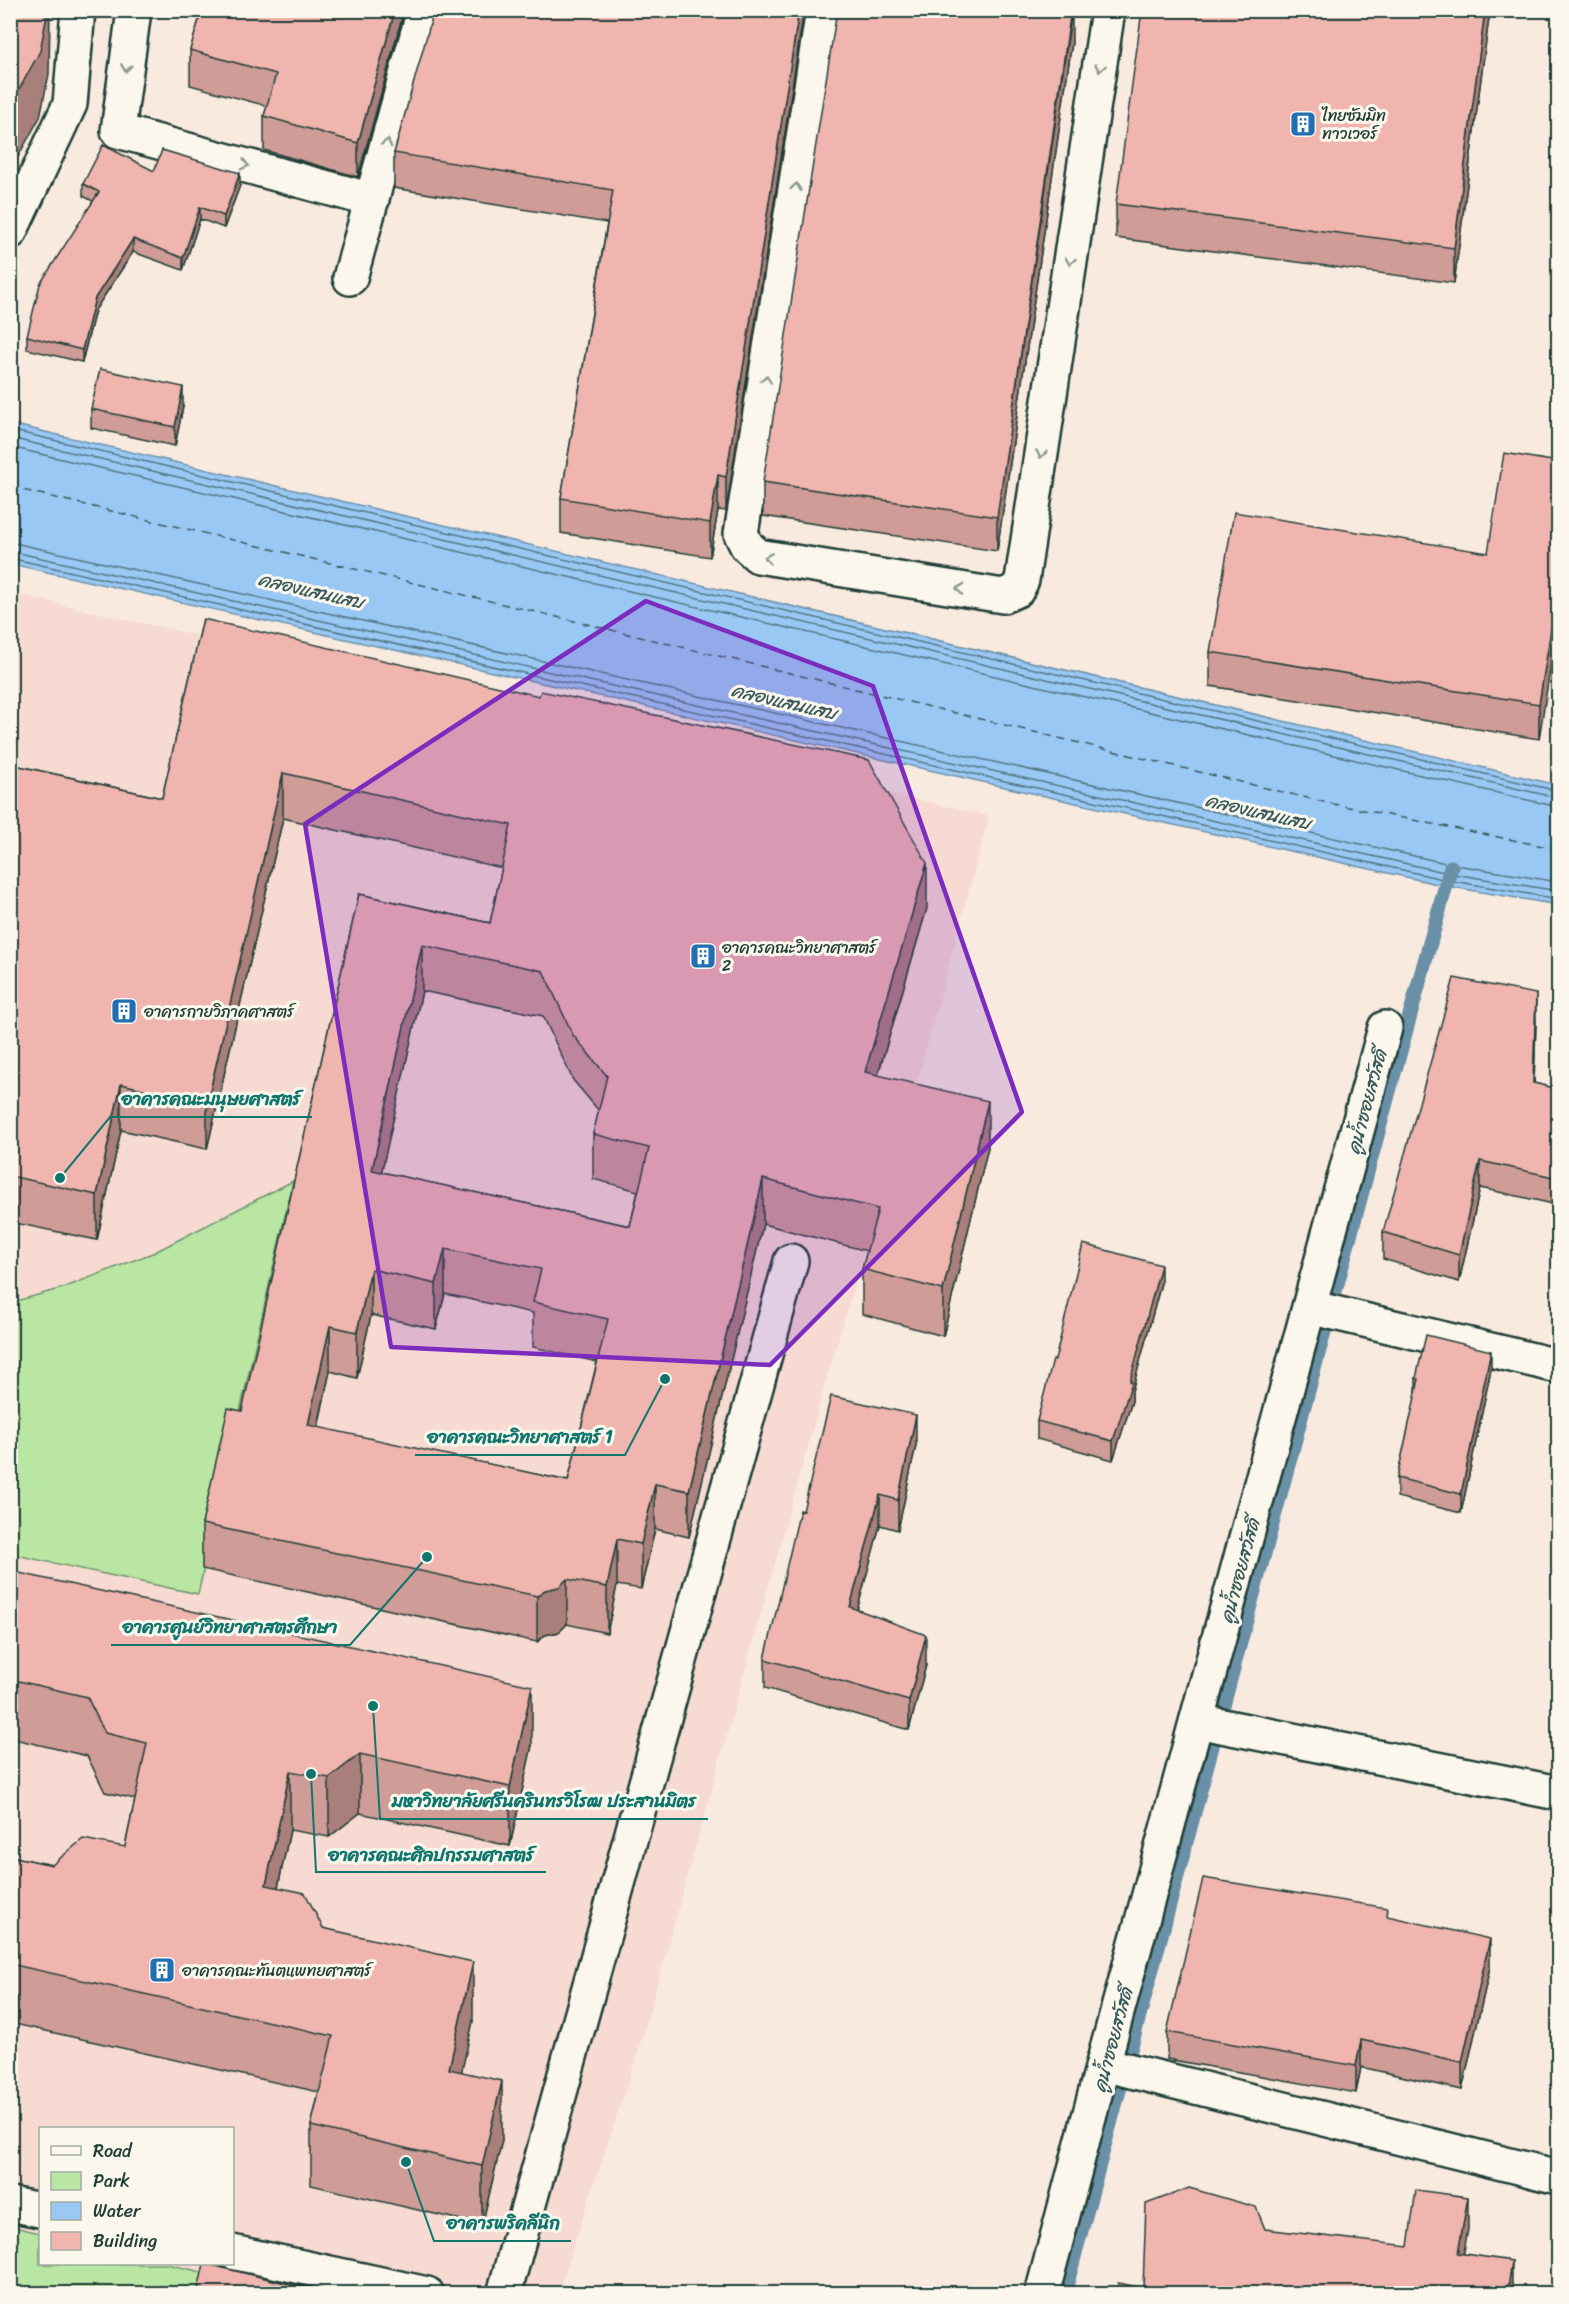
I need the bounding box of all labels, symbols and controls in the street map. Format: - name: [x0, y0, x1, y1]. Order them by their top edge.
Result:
- one-way arrow: [121, 64, 133, 73]
- one-way arrow: [1094, 64, 1106, 73]
- place label: ไทยซัมมิท ทาวเวอร์: [1321, 101, 1386, 148]
- building icon: ไทยซัมมิท ทาวเวอร์: [1288, 109, 1318, 139]
- one-way arrow: [380, 138, 393, 148]
- one-way arrow: [239, 158, 250, 170]
- one-way arrow: [789, 182, 801, 191]
- one-way arrow: [1065, 257, 1077, 266]
- one-way arrow: [759, 375, 771, 384]
- one-way arrow: [1036, 449, 1048, 459]
- one-way arrow: [763, 552, 773, 565]
- water label: คลองแสนแสบ: [255, 563, 369, 619]
- one-way arrow: [956, 583, 966, 596]
- water label: คลองแสนแสบ: [728, 674, 842, 730]
- water label: คลองแสนแสบ: [1202, 784, 1316, 840]
- place label: อาคารคณะวิทยาศาสตร์ 2: [721, 933, 879, 980]
- building icon: อาคารคณะวิทยาศาสตร์ 2: [688, 941, 718, 971]
- building icon: อาคารกายวิภาคศาสตร์: [109, 996, 139, 1026]
- place label: อาคารกายวิภาคศาสตร์: [143, 997, 297, 1026]
- water label: คูน้ำซอยสวัสดี: [1338, 1041, 1398, 1158]
- callout: อาคารคณะมนุษยศาสตร์: [110, 1081, 312, 1117]
- text: อาคารคณะมนุษยศาสตร์: [121, 1083, 304, 1115]
- callout: อาคารคณะวิทยาศาสตร์ 1: [415, 1419, 625, 1455]
- text: อาคารคณะวิทยาศาสตร์ 1: [426, 1421, 613, 1453]
- water label: คูน้ำซอยสวัสดี: [1211, 1510, 1271, 1627]
- callout: อาคารศูนย์วิทยาศาสตรศึกษา: [111, 1609, 350, 1645]
- text: อาคารศูนย์วิทยาศาสตรศึกษา: [122, 1611, 338, 1643]
- callout: มหาวิทยาลัยศรีนครินทรวิโรฒ ประสานมิตร: [380, 1783, 708, 1819]
- text: มหาวิทยาลัยศรีนครินทรวิโรฒ ประสานมิตร: [391, 1785, 697, 1817]
- callout: อาคารคณะศิลปกรรมศาสตร์: [316, 1836, 546, 1872]
- text: อาคารคณะศิลปกรรมศาสตร์: [327, 1839, 538, 1871]
- building icon: อาคารคณะทันตแพทยศาสตร์: [147, 1955, 177, 1985]
- place label: อาคารคณะทันตแพทยศาสตร์: [181, 1956, 374, 1985]
- water label: คูน้ำซอยสวัสดี: [1084, 1979, 1144, 2096]
- legend: [39, 2127, 234, 2265]
- text: Road: [93, 2135, 133, 2167]
- text: Park: [93, 2165, 130, 2197]
- text: Water: [93, 2195, 142, 2227]
- callout: อาคารพริคลีนิก: [434, 2205, 571, 2241]
- text: อาคารพริคลีนิก: [445, 2207, 560, 2239]
- text: Building: [93, 2225, 157, 2257]

